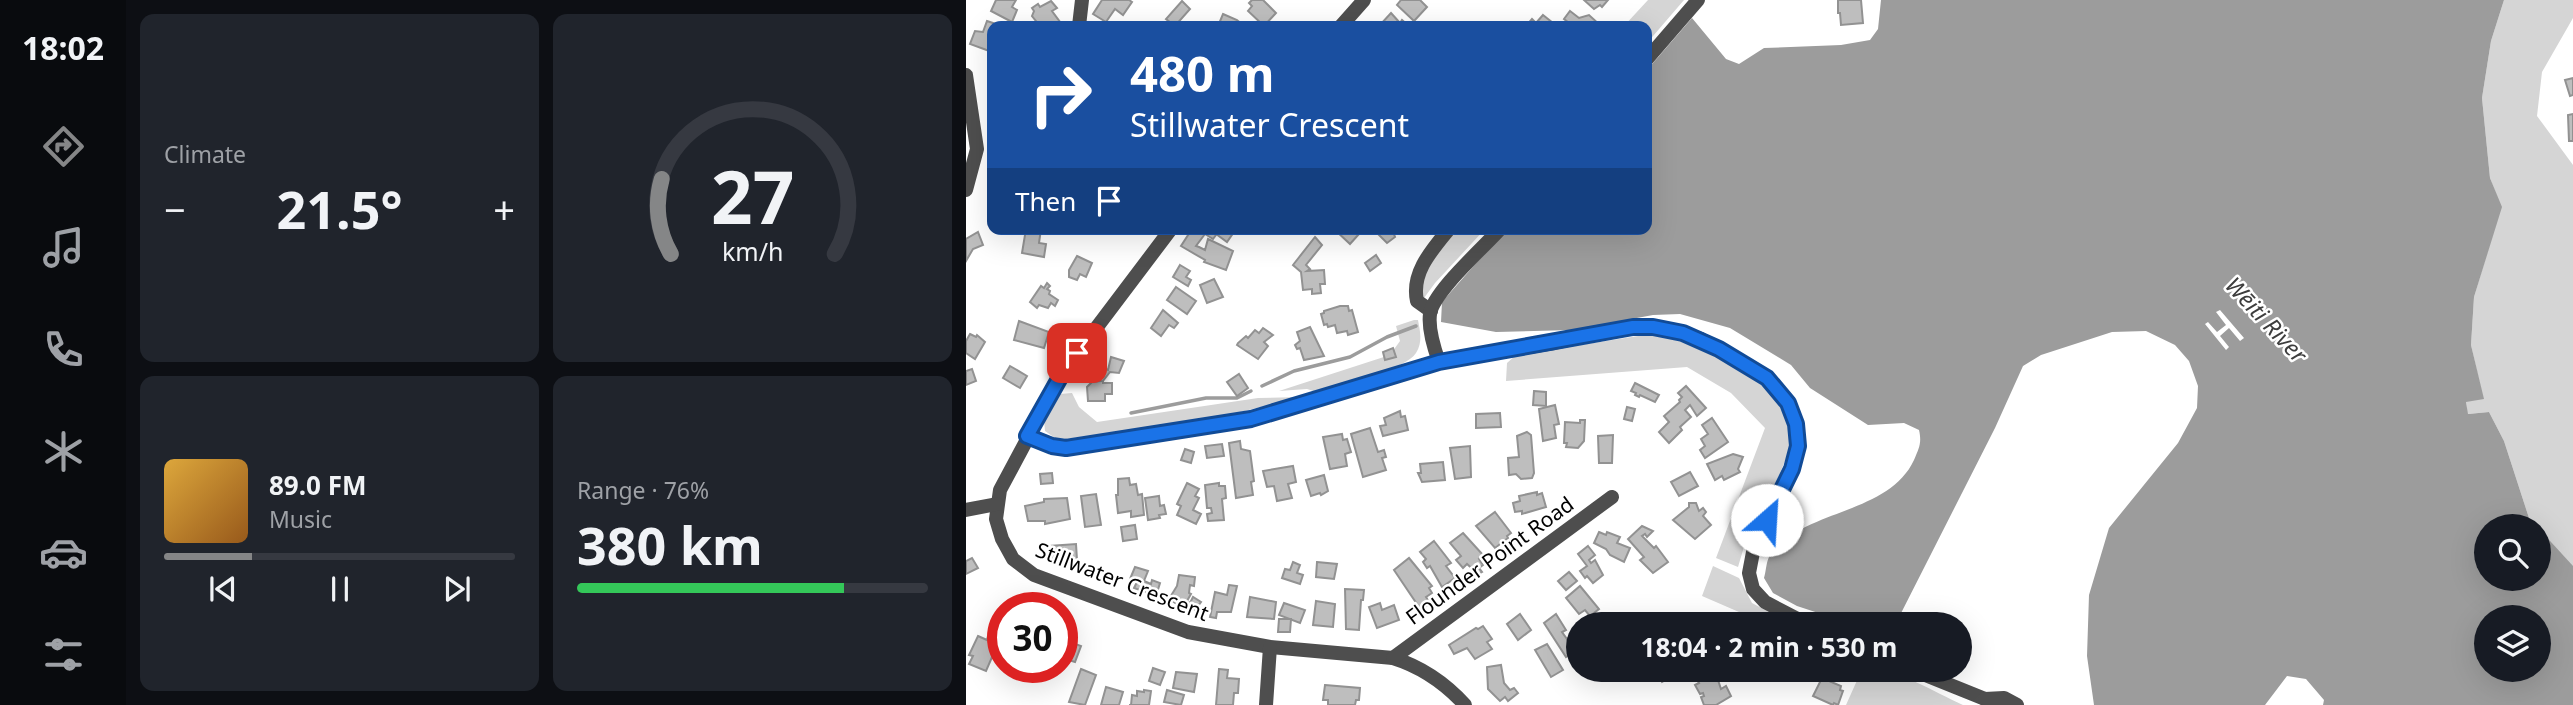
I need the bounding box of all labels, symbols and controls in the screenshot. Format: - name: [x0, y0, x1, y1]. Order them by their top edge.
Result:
- text: 18:02: [22, 26, 104, 69]
- text: 480 m: [1130, 40, 1275, 106]
- icon: right: [1015, 49, 1106, 140]
- text: Stillwater Crescent: [1130, 103, 1409, 146]
- icon: directions: [39, 122, 88, 171]
- text: Climate: [164, 138, 246, 170]
- text: 27: [711, 146, 794, 245]
- text: 21.5°: [277, 173, 402, 244]
- icon: arrive: [1090, 182, 1128, 220]
- text: −: [164, 183, 186, 235]
- text: +: [493, 183, 515, 235]
- text: Then: [1015, 183, 1076, 219]
- icon: music: [39, 223, 88, 272]
- text: km/h: [722, 234, 783, 268]
- water label: Wēiti River: [2219, 269, 2315, 370]
- pin: [1047, 323, 1107, 383]
- icon: phone: [39, 325, 88, 374]
- icon: arrive: [1058, 334, 1096, 372]
- icon: climate: [39, 427, 88, 476]
- text: 89.0 FM: [269, 467, 366, 503]
- text: Range · 76%: [577, 474, 709, 506]
- position arrow: [1730, 483, 1804, 557]
- street label: Flounder Point Road: [1400, 490, 1579, 631]
- text: Music: [269, 503, 332, 535]
- text: 380 km: [577, 509, 763, 580]
- map controls: [2474, 514, 2551, 682]
- button: search: [2474, 514, 2551, 591]
- icon: car: [39, 528, 88, 577]
- street label: Stillwater Crescent: [1032, 535, 1213, 627]
- icon: previous: [204, 570, 242, 608]
- icon: pause: [321, 570, 359, 608]
- icon: next: [438, 570, 476, 608]
- speed limit sign: 30: [987, 592, 1078, 683]
- button: layers: [2474, 605, 2551, 682]
- text: 18:04 · 2 min · 530 m: [1641, 629, 1897, 665]
- icon: filters: [39, 630, 88, 679]

